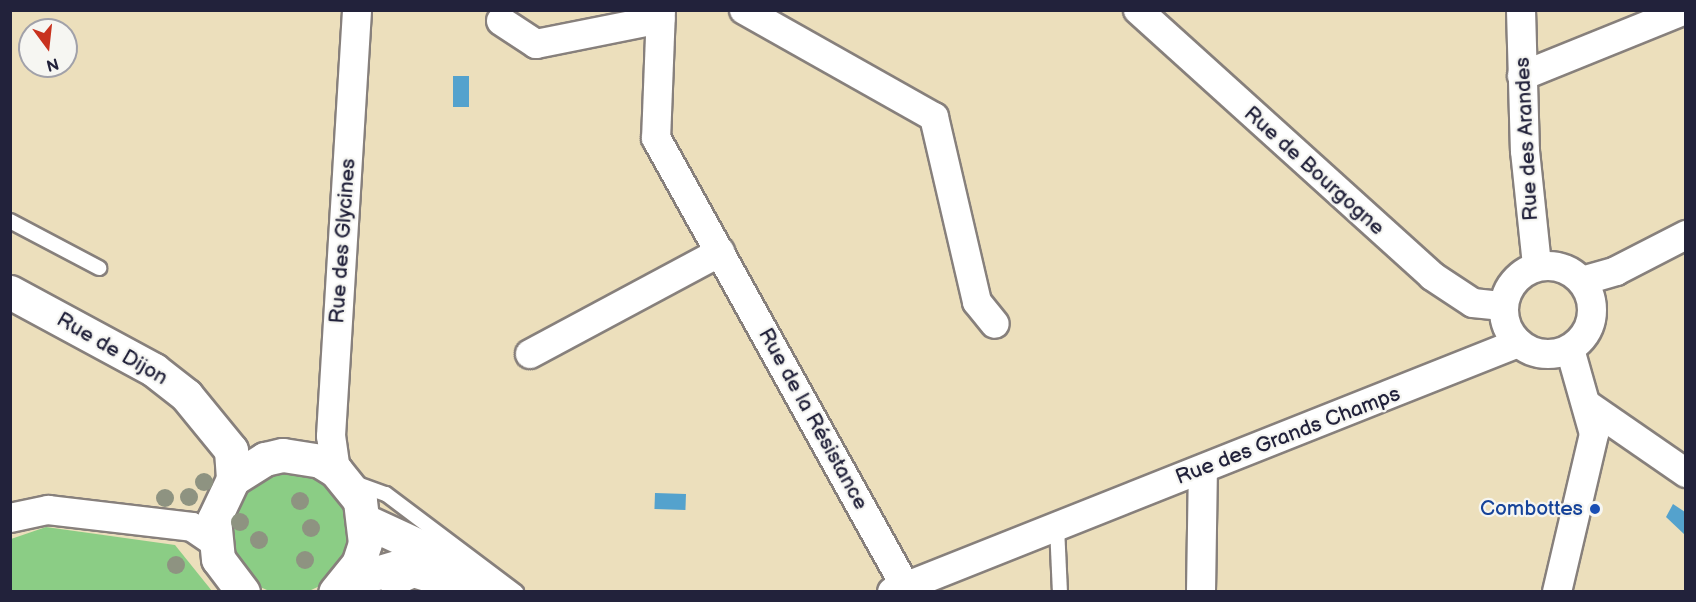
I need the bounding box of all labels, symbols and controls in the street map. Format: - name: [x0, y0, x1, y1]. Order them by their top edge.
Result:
- north arrow: [18, 18, 78, 78]
- text: N: [44, 53, 61, 75]
- street label: Rue des Arandes: [1510, 57, 1544, 221]
- street label: Rue de Bourgogne: [1239, 101, 1389, 241]
- street label: Rue des Glycines: [325, 158, 361, 324]
- street label: Rue de Dijon: [52, 307, 172, 391]
- street label: Rue de la Résistance: [753, 324, 873, 514]
- street label: Rue des Grands Champs: [1172, 382, 1404, 490]
- place label: Combottes: [1480, 496, 1583, 522]
- marker: Combottes: [1588, 502, 1602, 516]

